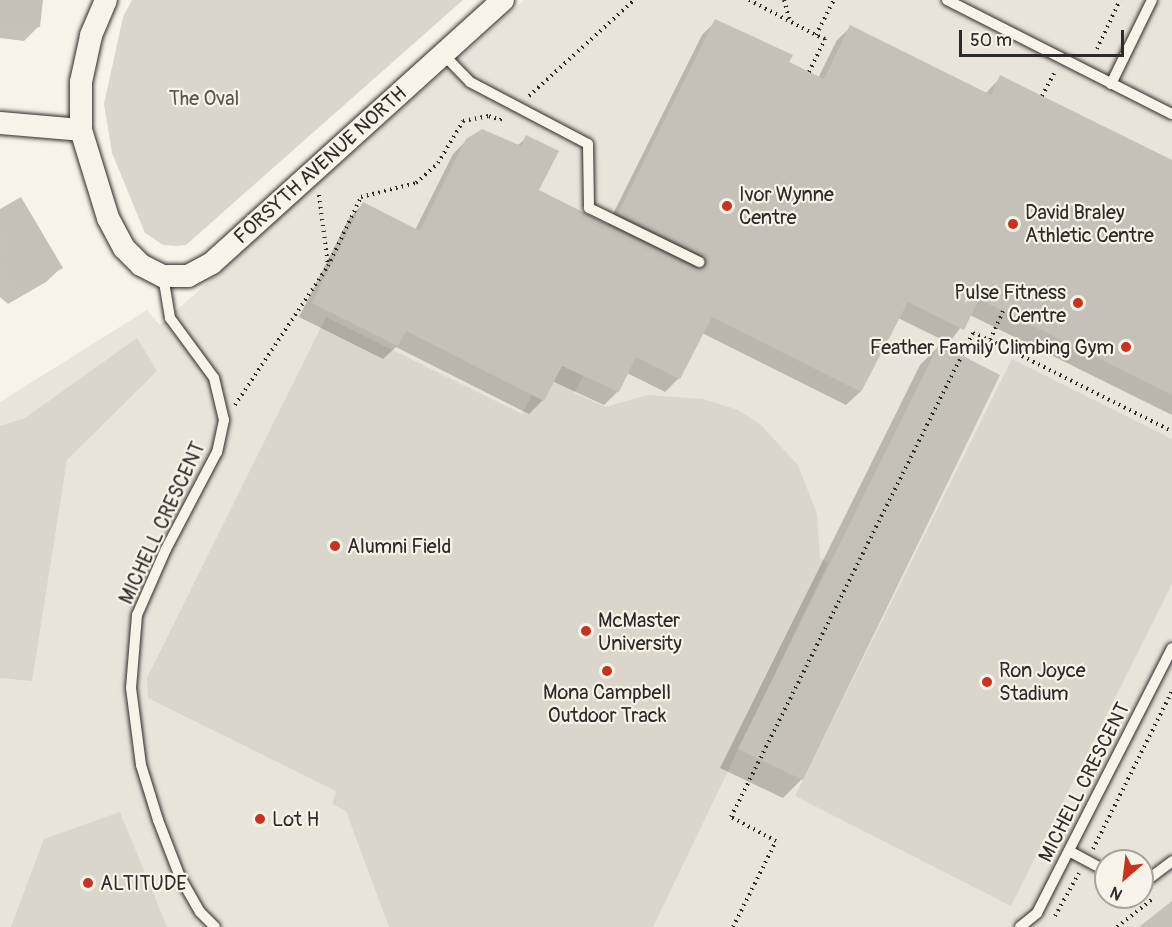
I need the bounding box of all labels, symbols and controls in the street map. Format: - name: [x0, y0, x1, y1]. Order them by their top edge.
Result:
- scale bar: [962, 18, 1127, 56]
- text: 50 m: [970, 29, 1012, 52]
- street label: FORSYTH AVENUE NORTH: [229, 81, 411, 249]
- park label: The Oval: [169, 86, 239, 110]
- place label: Ivor Wynne Centre: [739, 183, 834, 230]
- marker: Ivor Wynne Centre: [720, 199, 734, 213]
- place label: David Braley Athletic Centre: [1025, 201, 1154, 248]
- marker: David Braley Athletic Centre: [1006, 217, 1020, 231]
- place label: Pulse Fitness Centre: [954, 280, 1066, 327]
- marker: Pulse Fitness Centre: [1071, 296, 1085, 310]
- place label: Feather Family Climbing Gym: [870, 335, 1114, 359]
- marker: Feather Family Climbing Gym: [1119, 340, 1133, 354]
- street label: MICHELL CRESCENT: [114, 438, 210, 608]
- place label: Alumni Field: [347, 534, 451, 558]
- marker: Alumni Field: [328, 539, 342, 553]
- place label: McMaster University: [598, 608, 682, 655]
- marker: McMaster University: [579, 624, 593, 638]
- place label: Ron Joyce Stadium: [999, 658, 1086, 705]
- marker: Mona Campbell Outdoor Track: [600, 664, 614, 678]
- marker: Ron Joyce Stadium: [980, 675, 994, 689]
- place label: Mona Campbell Outdoor Track: [543, 680, 671, 727]
- street label: MICHELL CRESCENT: [1033, 698, 1135, 866]
- place label: Lot H: [272, 807, 319, 831]
- marker: Lot H: [253, 812, 267, 826]
- north arrow: [1094, 849, 1154, 909]
- place label: ALTITUDE: [100, 871, 187, 895]
- marker: ALTITUDE: [81, 876, 95, 890]
- text: N: [1107, 882, 1126, 905]

